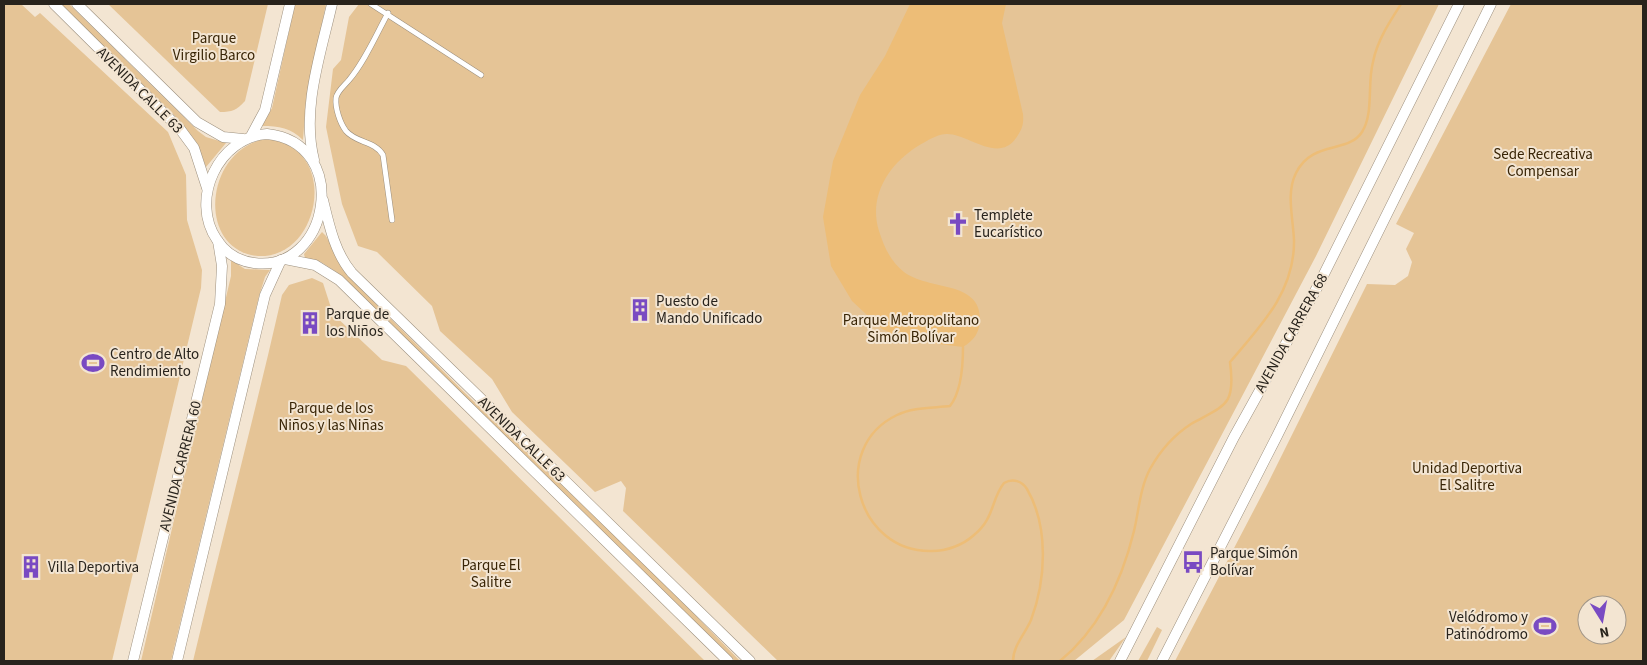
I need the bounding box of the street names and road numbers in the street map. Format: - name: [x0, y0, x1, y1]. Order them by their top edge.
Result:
- street label: AVENIDA CALLE 63: [92, 42, 188, 138]
- street label: AVENIDA CARRERA 68: [1250, 270, 1333, 397]
- street label: AVENIDA CALLE 63: [473, 392, 570, 487]
- street label: AVENIDA CARRERA 60: [154, 399, 207, 534]

